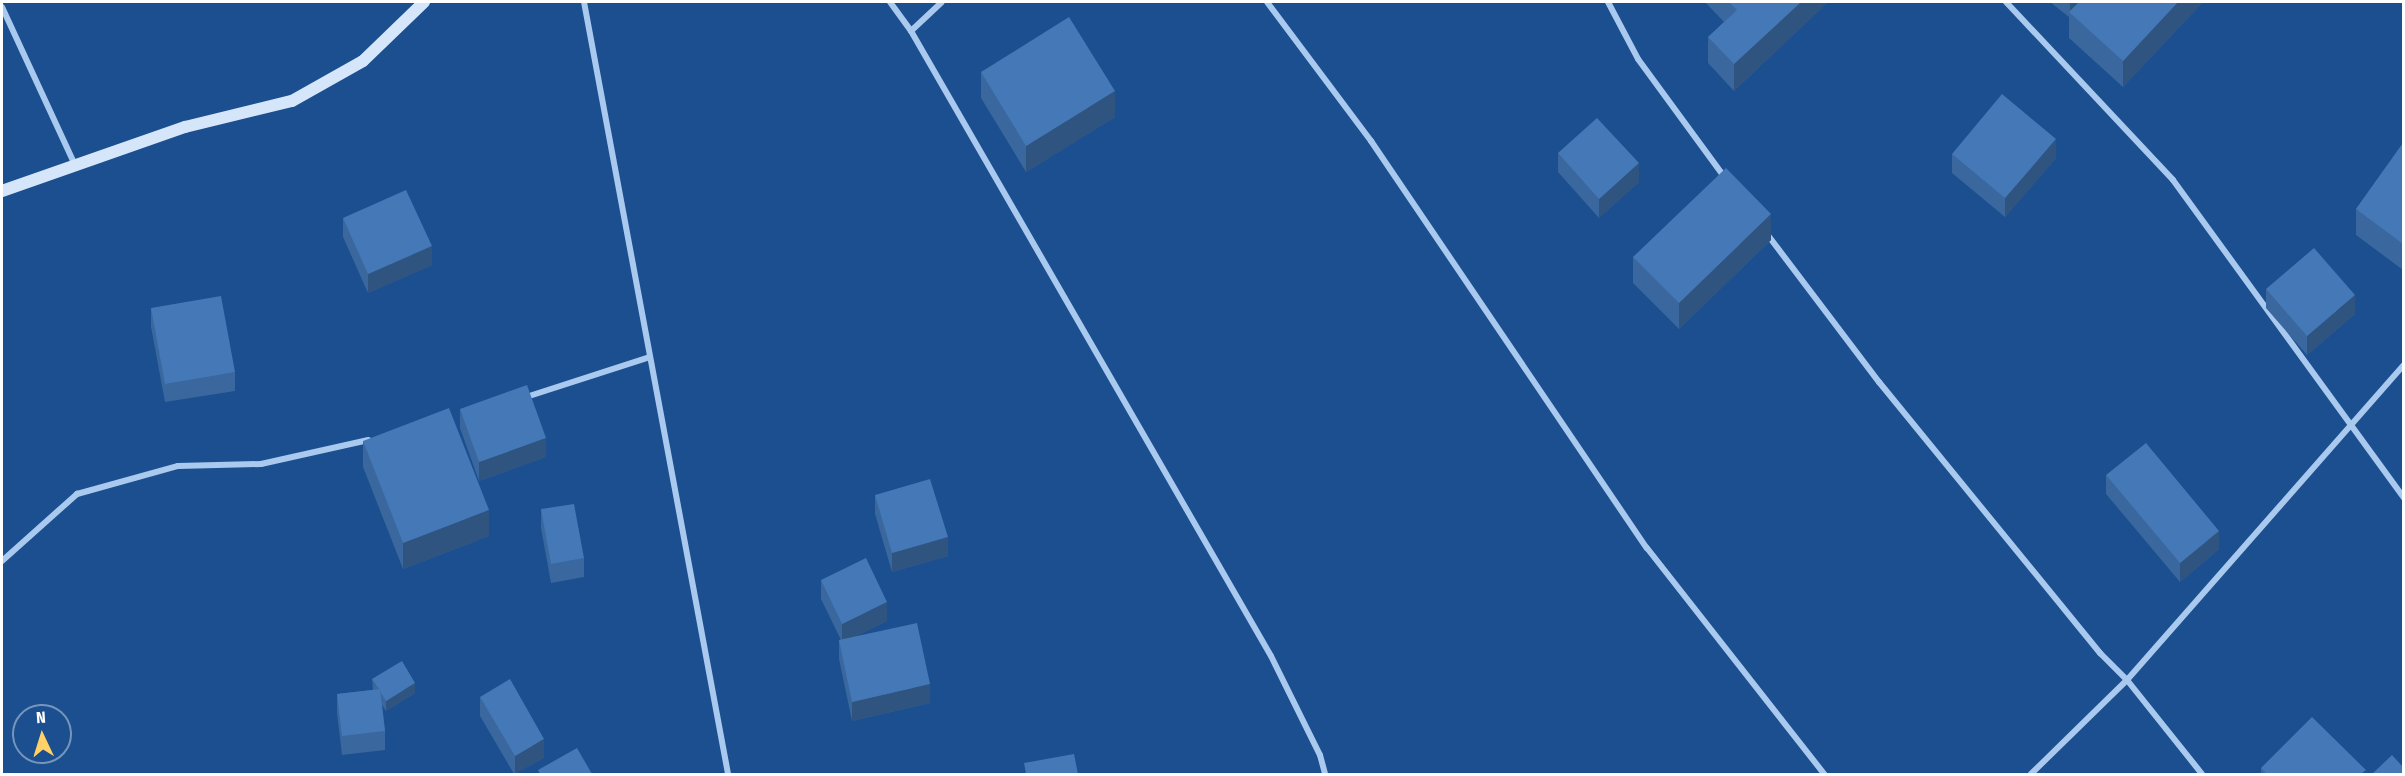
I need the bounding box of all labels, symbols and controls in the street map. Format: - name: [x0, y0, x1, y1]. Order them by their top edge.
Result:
- north arrow: [12, 704, 72, 764]
- text: N: [35, 708, 46, 727]

